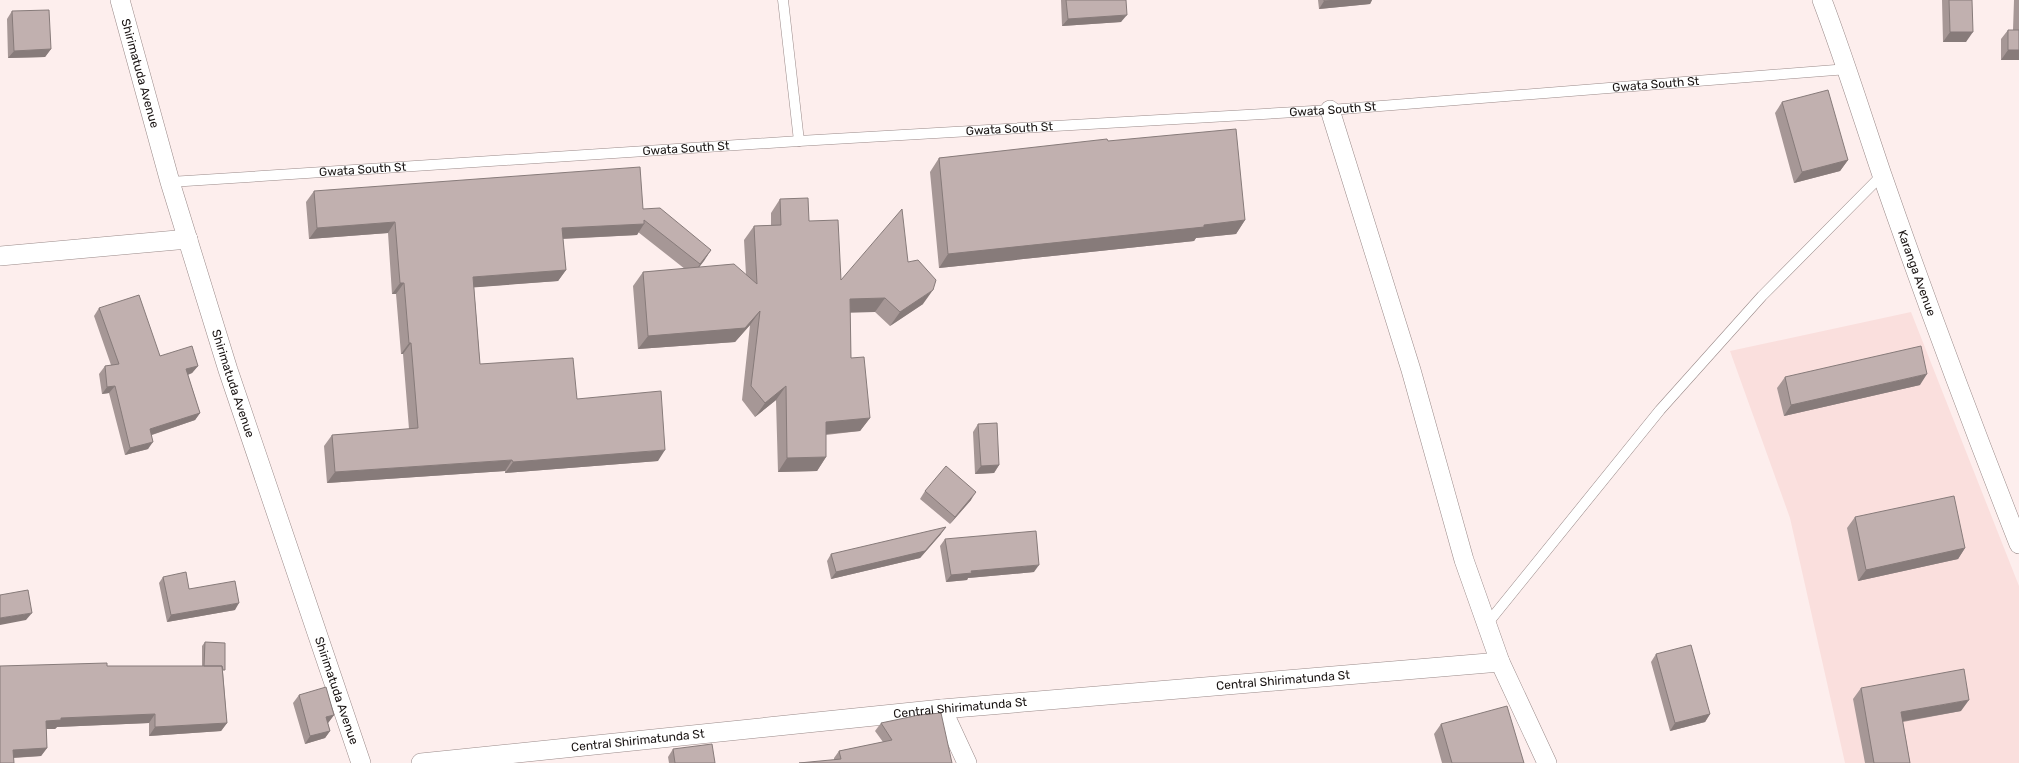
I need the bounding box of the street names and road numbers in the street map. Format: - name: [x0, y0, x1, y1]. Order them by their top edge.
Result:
- street label: Shirimatuda Avenue: [118, 17, 162, 130]
- street label: Gwata South St: [1612, 74, 1700, 95]
- street label: Gwata South St: [1289, 99, 1377, 119]
- street label: Gwata South St: [965, 119, 1054, 138]
- street label: Gwata South St: [642, 139, 730, 158]
- street label: Gwata South St: [319, 160, 407, 179]
- street label: Karanga Avenue: [1895, 228, 1939, 318]
- street label: Shirimatuda Avenue: [209, 328, 257, 440]
- street label: Shirimatuda Avenue: [312, 635, 361, 747]
- street label: Central Shirimatunda St: [1216, 668, 1351, 693]
- street label: Central Shirimatunda St: [893, 695, 1028, 721]
- street label: Central Shirimatunda St: [570, 727, 706, 754]

